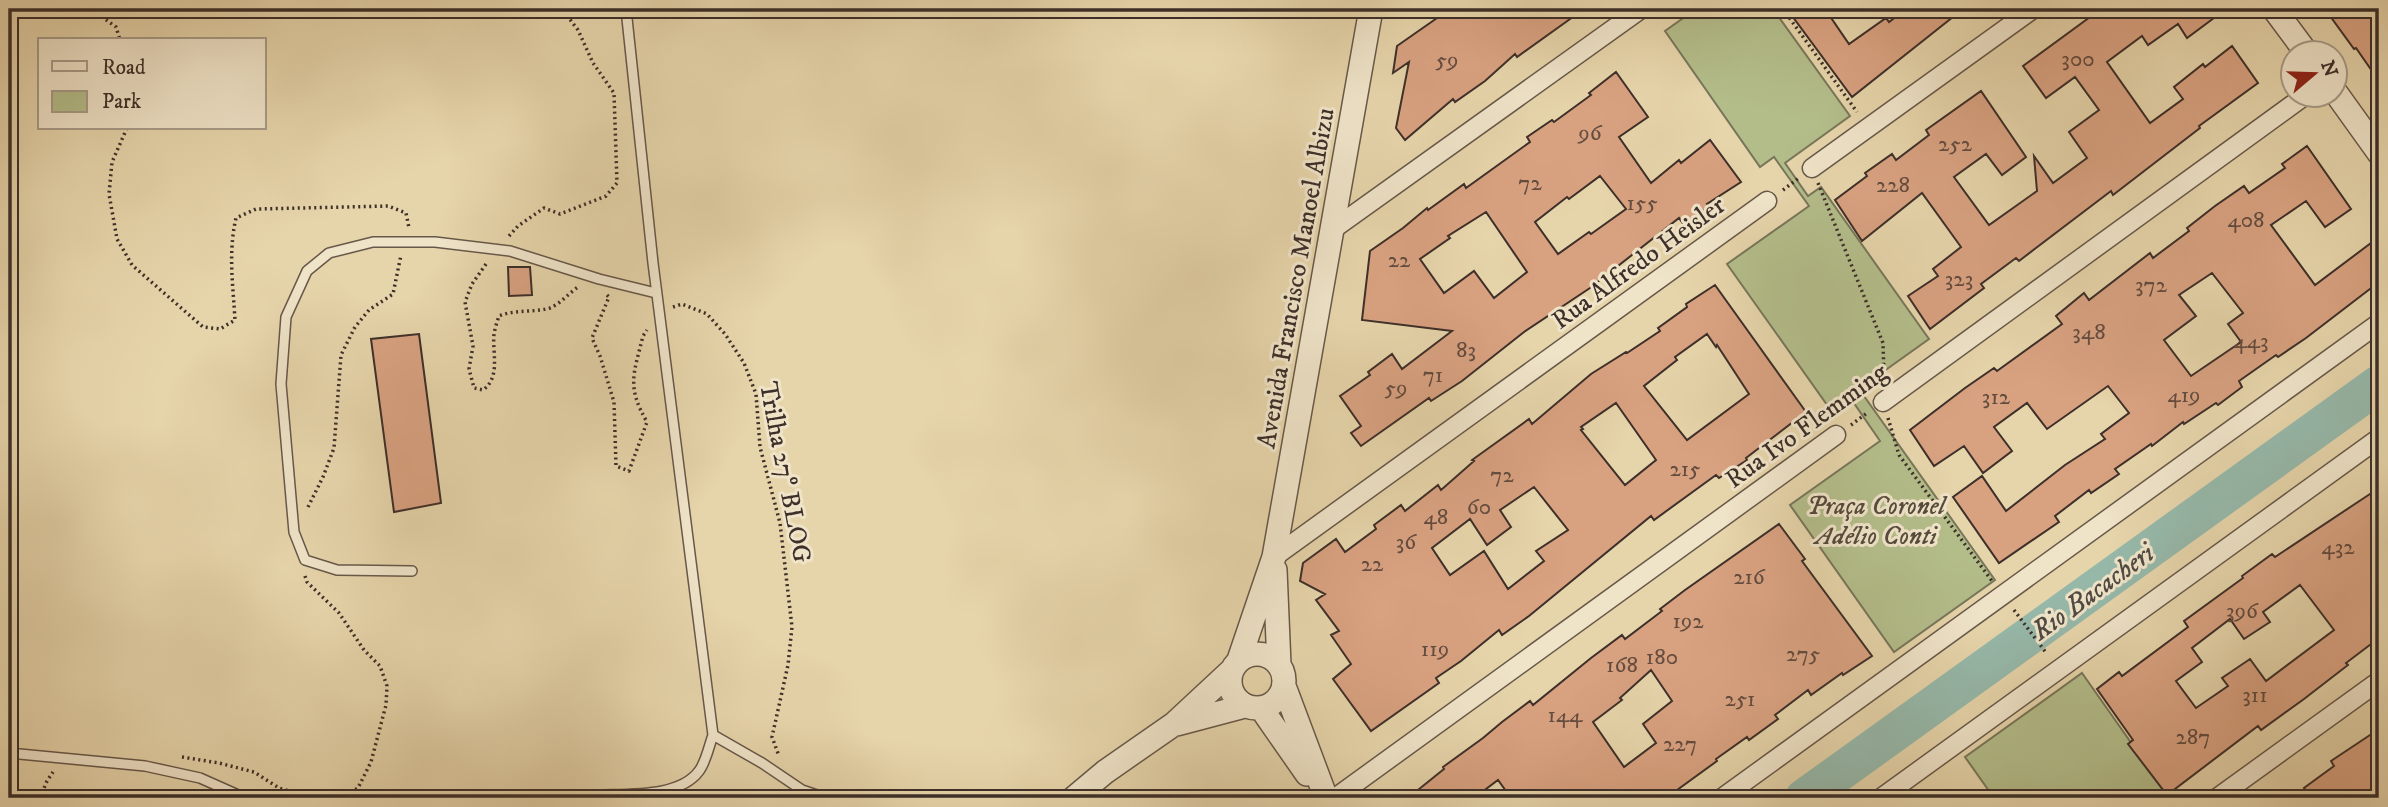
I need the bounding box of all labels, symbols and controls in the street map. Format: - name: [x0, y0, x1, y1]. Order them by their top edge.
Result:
- legend: [38, 38, 266, 130]
- north arrow: [2280, 38, 2350, 108]
- house number: 300: [2061, 45, 2095, 74]
- house number: 59: [1436, 46, 1458, 75]
- text: Road: [102, 55, 146, 81]
- text: N: [2315, 58, 2342, 80]
- text: Park: [102, 89, 142, 115]
- street label: Avenida Francisco Manoel Albizu: [1250, 105, 1343, 451]
- house number: 96: [1577, 119, 1603, 148]
- house number: 252: [1938, 130, 1973, 159]
- house number: 72: [1518, 169, 1542, 198]
- house number: 228: [1876, 171, 1910, 200]
- street label: Rua Alfredo Heisler: [1546, 189, 1732, 337]
- house number: 155: [1626, 189, 1658, 218]
- house number: 408: [2227, 206, 2265, 235]
- house number: 22: [1388, 246, 1411, 275]
- house number: 323: [1945, 265, 1973, 294]
- house number: 372: [2135, 271, 2168, 300]
- house number: 348: [2072, 318, 2106, 347]
- house number: 443: [2233, 327, 2269, 356]
- house number: 83: [1456, 336, 1476, 365]
- street label: Rua Ivo Flemming: [1719, 356, 1895, 496]
- house number: 71: [1423, 361, 1443, 390]
- house number: 59: [1385, 374, 1407, 403]
- street label: Trilha 27º BLOG: [751, 379, 818, 566]
- house number: 419: [2167, 381, 2201, 410]
- house number: 312: [1982, 383, 2011, 412]
- house number: 215: [1669, 455, 1701, 484]
- house number: 72: [1490, 461, 1514, 490]
- park label: Praça Coronel Adélio Conti: [1807, 490, 1949, 553]
- house number: 60: [1467, 493, 1491, 522]
- house number: 48: [1424, 503, 1448, 532]
- house number: 36: [1396, 528, 1417, 557]
- house number: 432: [2321, 533, 2355, 562]
- water label: Rio Bacacheri: [2024, 535, 2163, 649]
- house number: 22: [1361, 550, 1384, 579]
- house number: 216: [1733, 563, 1766, 592]
- house number: 396: [2226, 597, 2259, 626]
- house number: 192: [1672, 607, 1704, 636]
- house number: 119: [1421, 635, 1449, 664]
- house number: 275: [1786, 640, 1820, 669]
- house number: 180: [1646, 643, 1678, 672]
- house number: 168: [1606, 651, 1638, 680]
- house number: 311: [2242, 681, 2268, 710]
- house number: 251: [1724, 685, 1756, 714]
- house number: 144: [1548, 701, 1583, 730]
- house number: 287: [2176, 723, 2210, 752]
- house number: 227: [1663, 730, 1697, 759]

